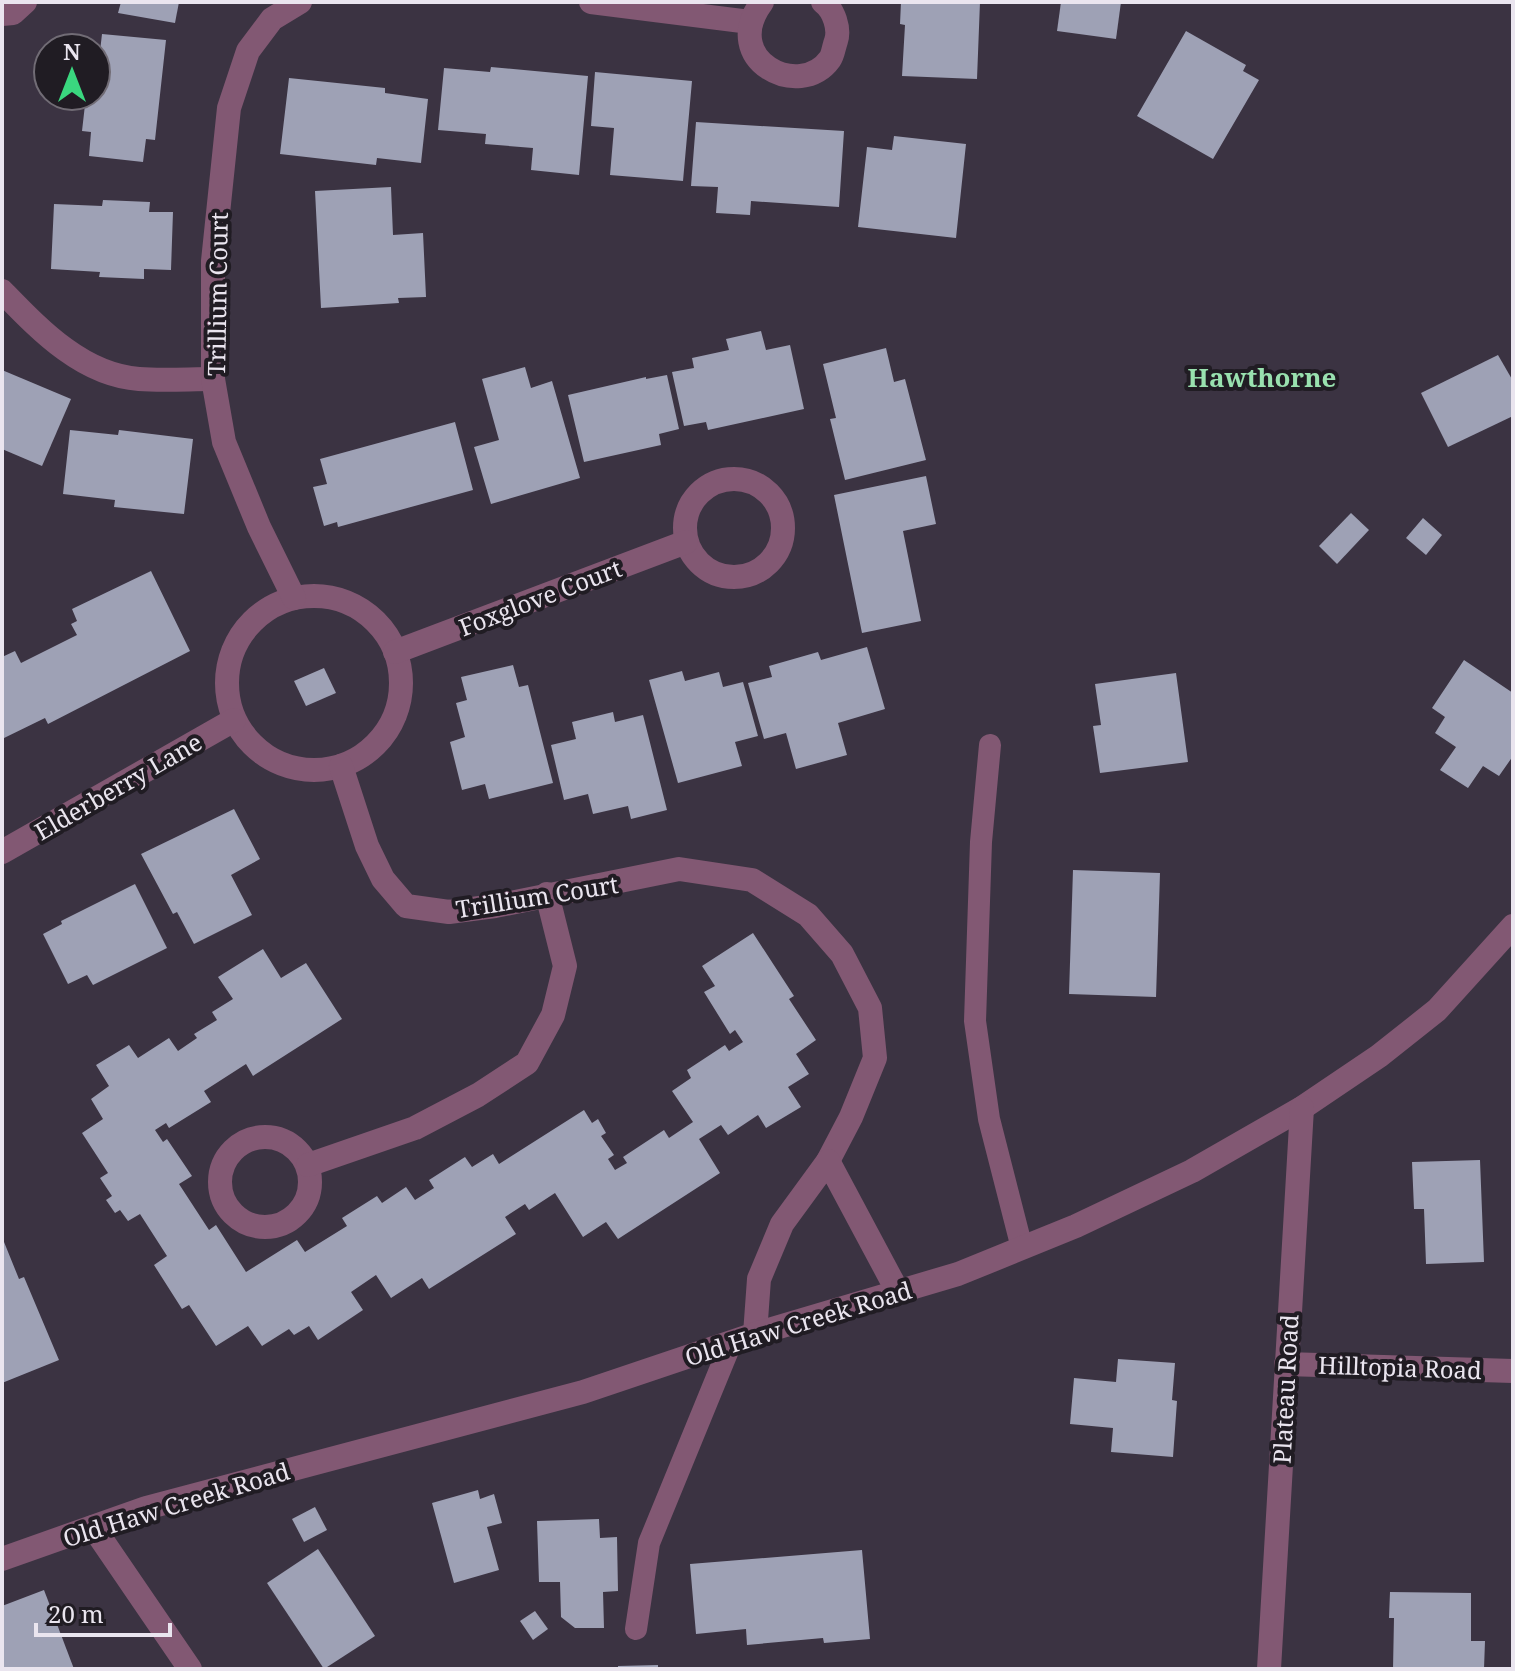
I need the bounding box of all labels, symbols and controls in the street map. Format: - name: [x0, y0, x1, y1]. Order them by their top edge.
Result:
- north arrow: [32, 32, 112, 112]
- text: N: [63, 36, 81, 66]
- street label: Trillium Court: [199, 212, 235, 376]
- district label: Hawthorne: [1188, 359, 1336, 395]
- street label: Foxglove Court: [454, 551, 626, 643]
- street label: Elderberry Lane: [28, 725, 208, 847]
- street label: Trillium Court: [453, 867, 621, 925]
- street label: Old Haw Creek Road: [681, 1273, 916, 1373]
- street label: Plateau Road: [1265, 1313, 1305, 1465]
- street label: Hilltopia Road: [1318, 1348, 1483, 1386]
- street label: Old Haw Creek Road: [59, 1454, 294, 1554]
- scale bar: [36, 1587, 170, 1637]
- text: 20 m: [48, 1597, 104, 1630]

